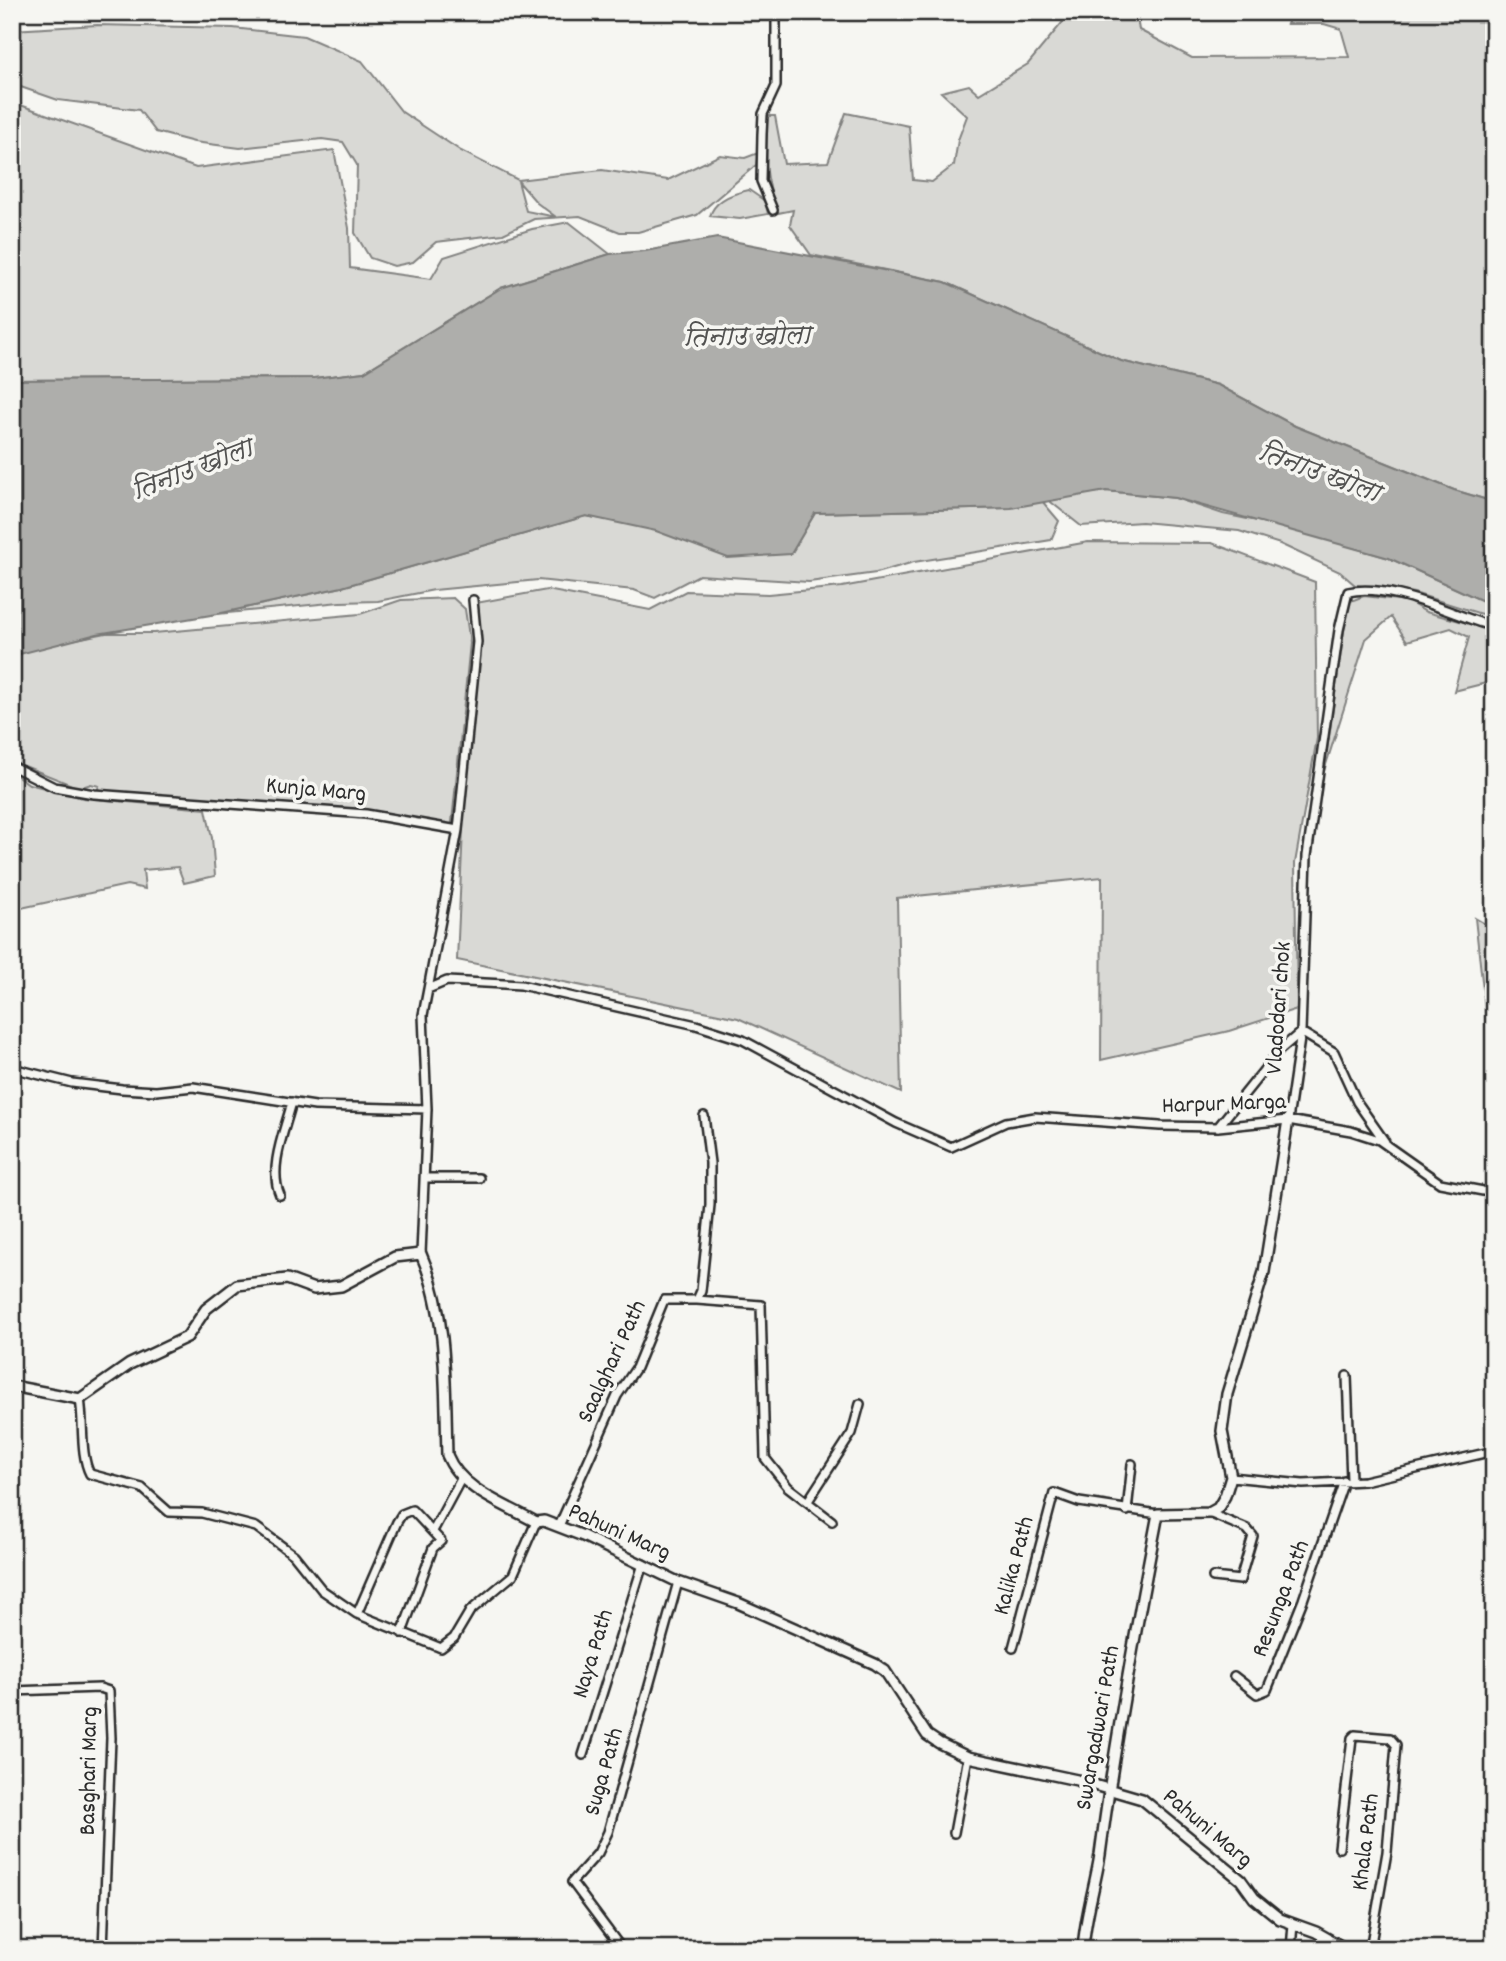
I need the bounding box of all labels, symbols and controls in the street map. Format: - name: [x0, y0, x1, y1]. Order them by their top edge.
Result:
- water label: तिनाउ खोला: [683, 318, 815, 358]
- water label: तिनाउ खोला: [127, 430, 263, 511]
- water label: तिनाउ खोला: [1253, 435, 1389, 514]
- street label: Kunja Marg: [265, 770, 367, 812]
- street label: Vladodari chok: [1258, 941, 1302, 1075]
- street label: Harpur Marga: [1161, 1086, 1287, 1124]
- street label: Saalghari Path: [570, 1295, 656, 1429]
- street label: Pahuni Marg: [562, 1495, 676, 1571]
- street label: Kalika Path: [986, 1513, 1044, 1619]
- street label: Resunga Path: [1244, 1535, 1320, 1663]
- street label: Naya Path: [564, 1605, 624, 1703]
- street label: Swargadwari Path: [1068, 1643, 1130, 1813]
- street label: Basghari Marg: [72, 1706, 108, 1836]
- street label: Suga Path: [576, 1724, 634, 1820]
- street label: Pahuni Marg: [1154, 1781, 1260, 1877]
- street label: Khala Path: [1344, 1791, 1390, 1893]

